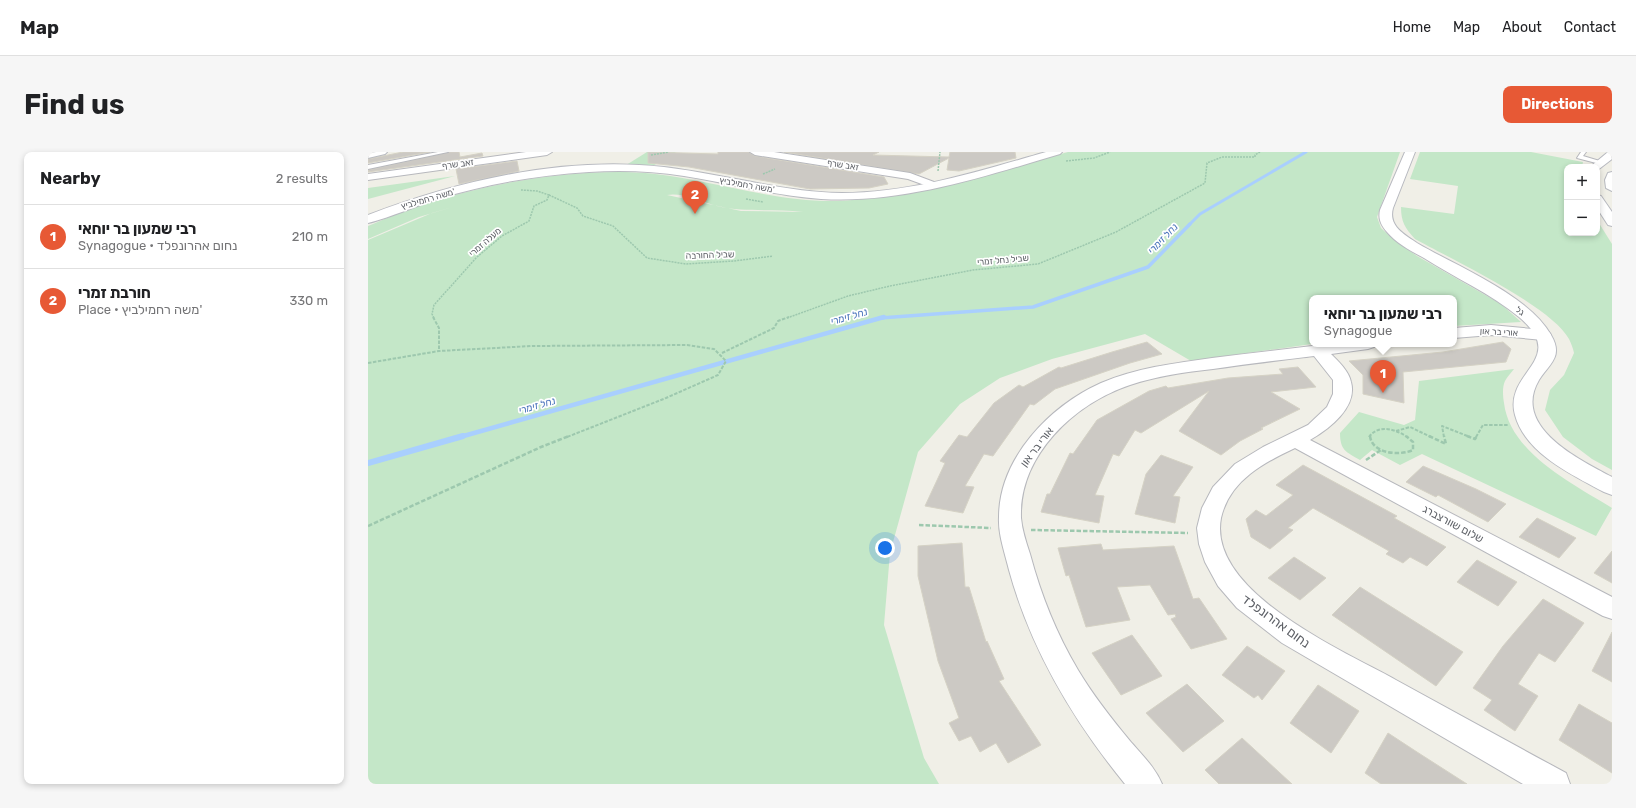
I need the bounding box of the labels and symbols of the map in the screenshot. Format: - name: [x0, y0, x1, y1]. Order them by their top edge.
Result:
- street label: זאב שרף: [441, 157, 475, 171]
- street label: זאב שרף: [826, 158, 860, 173]
- street label: משה רחמילביץ': [719, 175, 775, 195]
- pin: 2: [682, 181, 708, 214]
- street label: משה רחמילביץ': [400, 187, 456, 211]
- water label: נחל זימרי: [1146, 221, 1180, 257]
- street label: מעלה זמרי: [467, 225, 503, 259]
- street label: שביל החורבה: [686, 249, 734, 261]
- street label: שביל נחל זמרי: [977, 253, 1029, 267]
- street label: גל: [1514, 304, 1526, 318]
- water label: נחל זימרי: [829, 306, 869, 328]
- street label: אורי בר און: [1480, 326, 1518, 338]
- pin: 1: [1370, 360, 1396, 393]
- water label: נחל זימרי: [517, 395, 557, 417]
- street label: אורי בר און: [1018, 425, 1056, 469]
- street label: שלום שוורצברג: [1420, 503, 1486, 546]
- your location: [875, 538, 895, 558]
- street label: נחום אהרונפלד: [1239, 591, 1313, 651]

